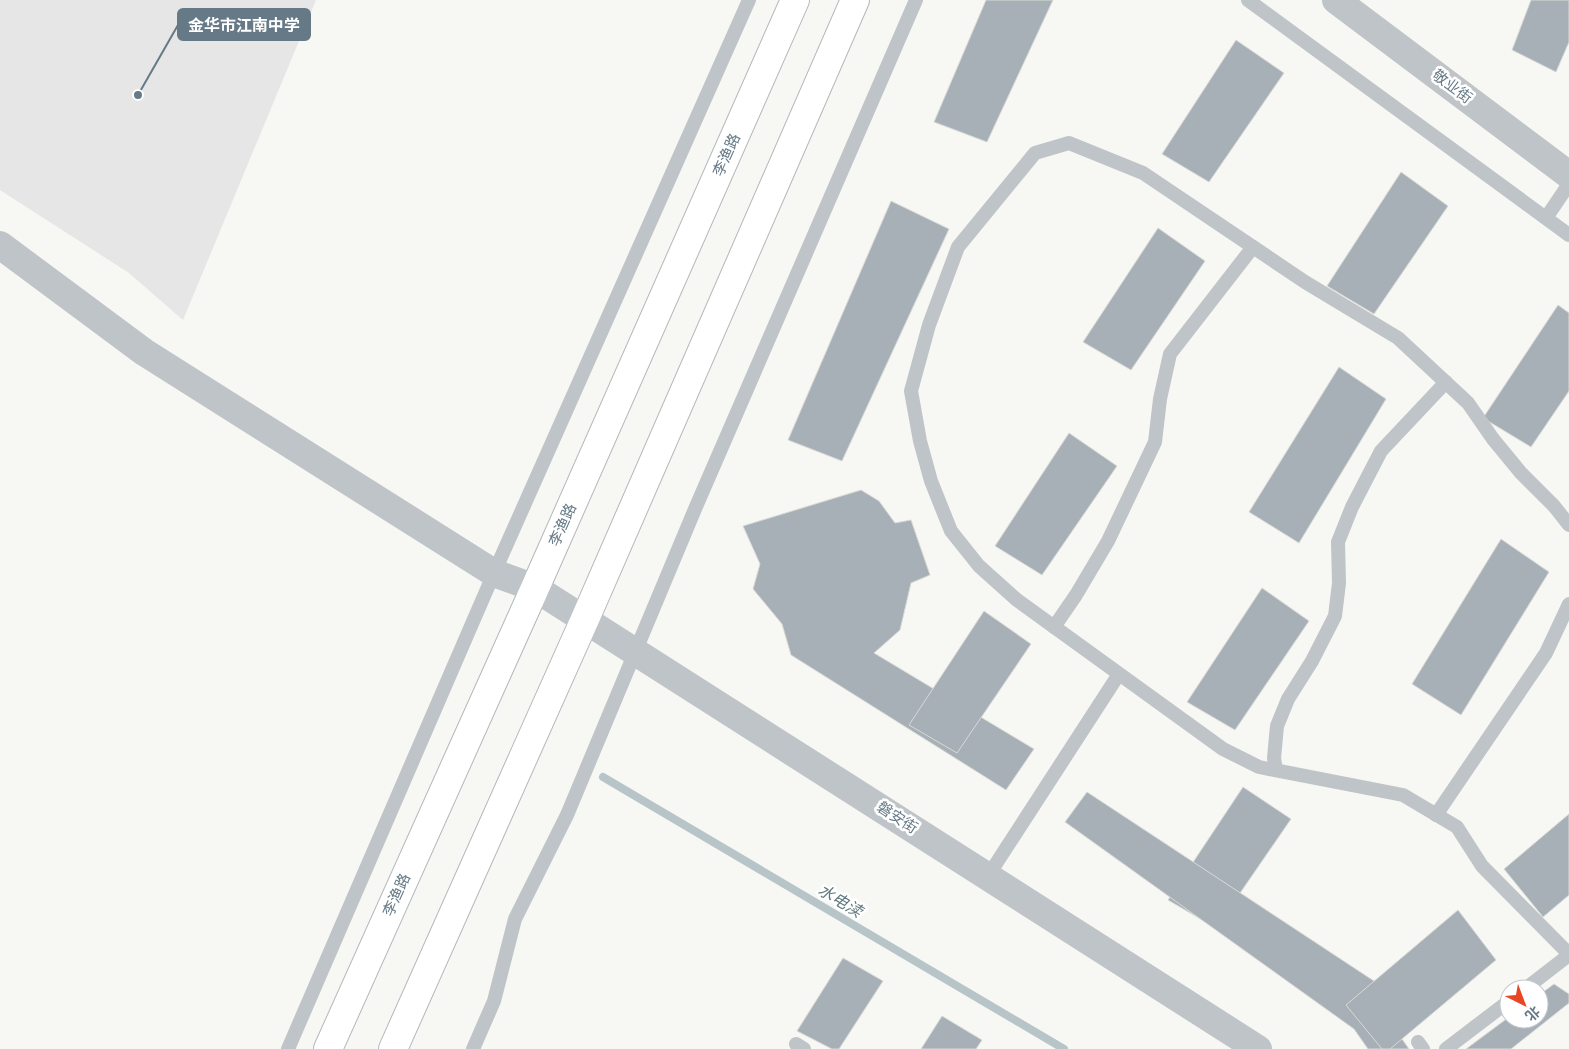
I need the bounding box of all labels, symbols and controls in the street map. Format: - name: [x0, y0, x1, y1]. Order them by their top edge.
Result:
- callout: 金华市江南中学: [178, 9, 310, 40]
- text: 金华市江南中学: [188, 15, 300, 37]
- street label: 敬业街: [1428, 65, 1476, 109]
- street label: 李渔路: [708, 130, 746, 180]
- street label: 李渔路: [544, 500, 582, 550]
- street label: 磐安街: [872, 797, 922, 839]
- street label: 李渔路: [378, 870, 416, 920]
- water label: 水电渎: [814, 879, 868, 924]
- north arrow: [1499, 979, 1549, 1029]
- text: 北: [1520, 1001, 1544, 1025]

